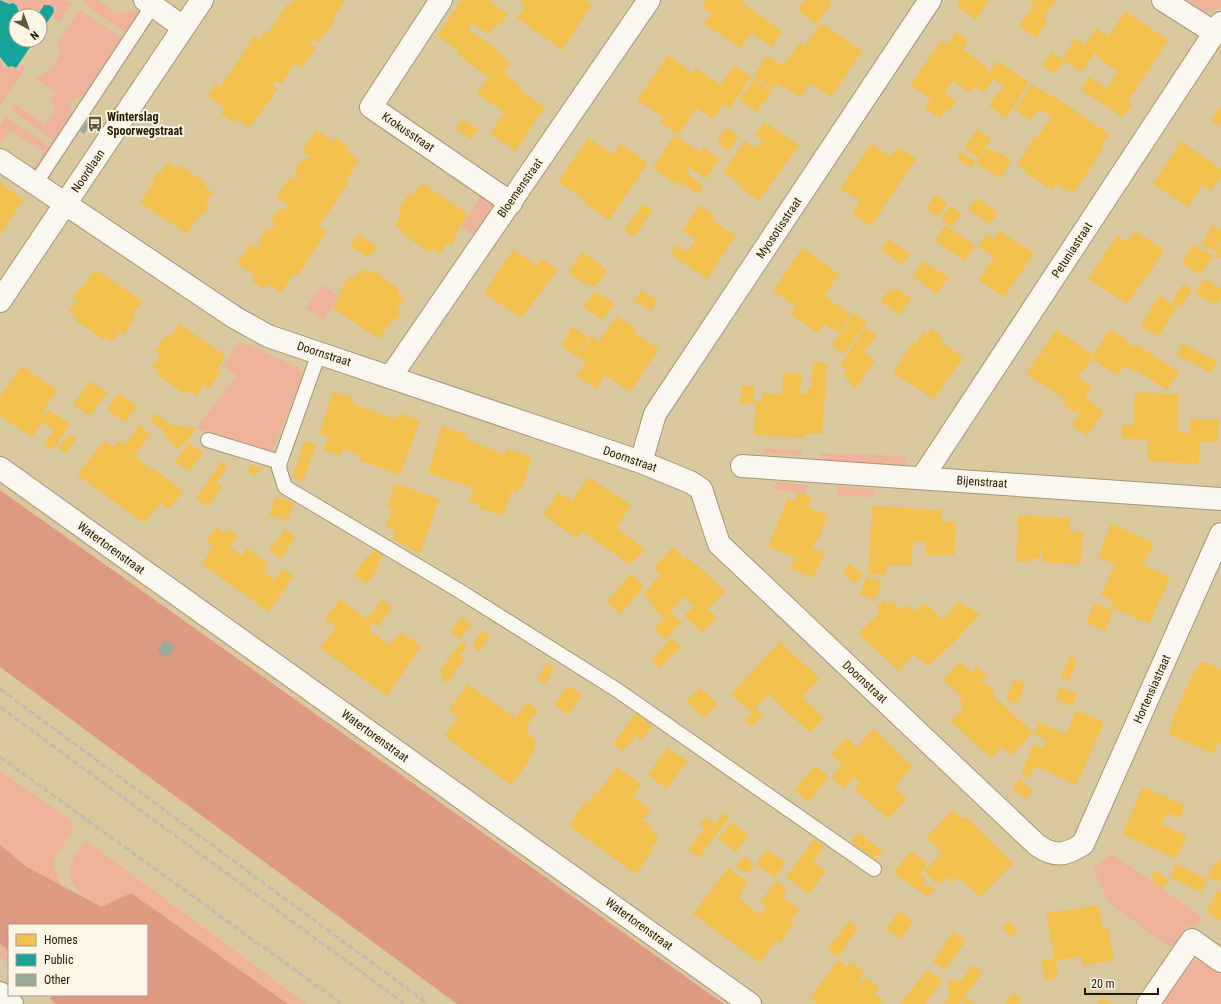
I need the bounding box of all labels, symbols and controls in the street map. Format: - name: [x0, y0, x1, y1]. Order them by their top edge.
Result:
- north arrow: [8, 8, 48, 48]
- text: N: [27, 28, 41, 42]
- street label: Krokusstraat: [379, 109, 437, 155]
- place label: Winterslag Spoorwegstraat: [107, 110, 183, 138]
- bus stop icon: Winterslag Spoorwegstraat: [86, 115, 104, 133]
- street label: Noordlaan: [68, 147, 108, 195]
- street label: Bloemenstraat: [494, 155, 546, 220]
- street label: Myosotisstraat: [753, 194, 805, 261]
- street label: Petuniastraat: [1049, 219, 1095, 280]
- street label: Doornstraat: [295, 339, 353, 369]
- street label: Doornstraat: [601, 443, 659, 475]
- street label: Bijenstraat: [956, 473, 1008, 491]
- street label: Watertorenstraat: [75, 519, 148, 577]
- street label: Hortensiastraat: [1131, 652, 1174, 726]
- street label: Doornstraat: [840, 658, 891, 706]
- street label: Watertorenstraat: [339, 707, 412, 765]
- street label: Watertorenstraat: [603, 895, 676, 953]
- legend: [8, 924, 148, 996]
- text: Homes: [44, 933, 78, 947]
- text: Public: [44, 953, 74, 967]
- scale bar: [1085, 970, 1158, 996]
- text: Other: [44, 973, 70, 987]
- text: 20 m: [1091, 977, 1115, 991]

